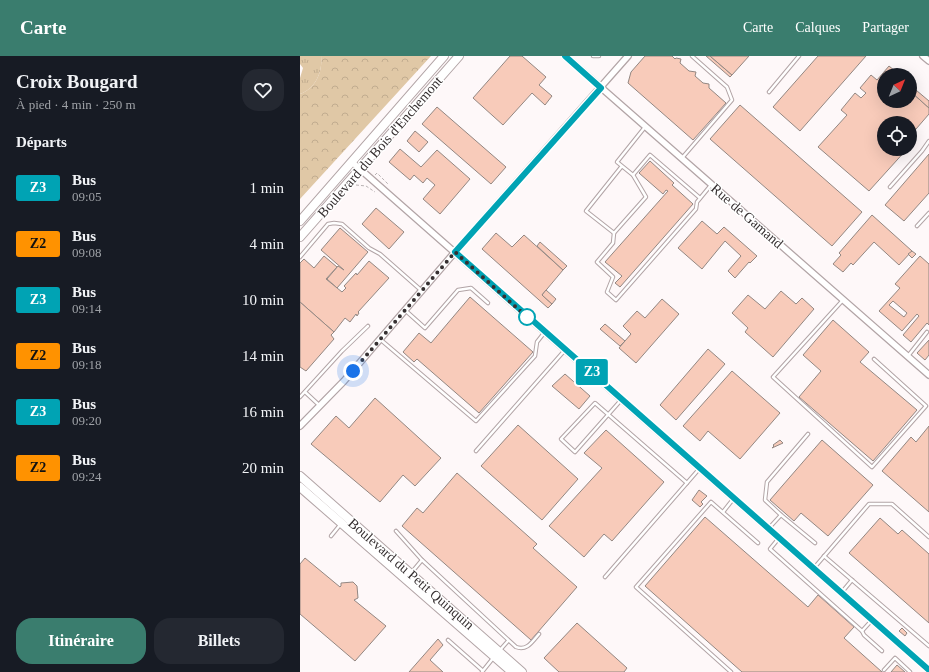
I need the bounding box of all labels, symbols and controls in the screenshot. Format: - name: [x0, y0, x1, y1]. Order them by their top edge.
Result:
- text: Carte: [20, 17, 66, 38]
- text: Carte: [743, 20, 773, 35]
- text: Calques: [795, 20, 840, 35]
- text: Partager: [862, 20, 909, 35]
- north arrow: [877, 68, 917, 108]
- map controls: [877, 68, 917, 156]
- button: heart: [242, 69, 284, 111]
- text: Croix Bougard: [16, 71, 138, 92]
- street label: Boulevard du Bois d'Enchemont: [315, 73, 445, 221]
- text: À pied · 4 min · 250 m: [16, 97, 136, 112]
- button: locate: [877, 116, 917, 156]
- text: Départs: [16, 134, 67, 150]
- text: Bus: [72, 172, 96, 188]
- text: Z3: [30, 180, 46, 195]
- text: 1 min: [249, 180, 284, 196]
- street label: Rue de Gamand: [708, 181, 786, 251]
- text: 09:05: [72, 189, 102, 204]
- text: Bus: [72, 228, 96, 244]
- text: Z2: [30, 236, 46, 251]
- text: 4 min: [249, 236, 284, 252]
- text: 09:08: [72, 245, 102, 260]
- text: Bus: [72, 284, 96, 300]
- text: Z3: [30, 292, 46, 307]
- text: 10 min: [242, 292, 284, 308]
- text: 09:14: [72, 301, 102, 316]
- unlabelled marker: [518, 308, 536, 326]
- text: Bus: [72, 340, 96, 356]
- text: Z2: [30, 348, 46, 363]
- text: 14 min: [242, 348, 284, 364]
- text: 09:18: [72, 357, 102, 372]
- line badge: Z3: [574, 359, 610, 385]
- your location: [343, 361, 363, 381]
- text: Z3: [584, 364, 600, 379]
- text: Bus: [72, 396, 96, 412]
- text: Z3: [30, 404, 46, 419]
- text: 16 min: [242, 404, 284, 420]
- text: 09:20: [72, 413, 102, 428]
- text: Bus: [72, 452, 96, 468]
- text: Z2: [30, 460, 46, 475]
- text: 20 min: [242, 460, 284, 476]
- text: 09:24: [72, 469, 102, 484]
- street label: Boulevard du Petit Quinquin: [345, 515, 477, 633]
- button: Itinéraire: [16, 618, 146, 664]
- button: Billets: [154, 618, 284, 664]

